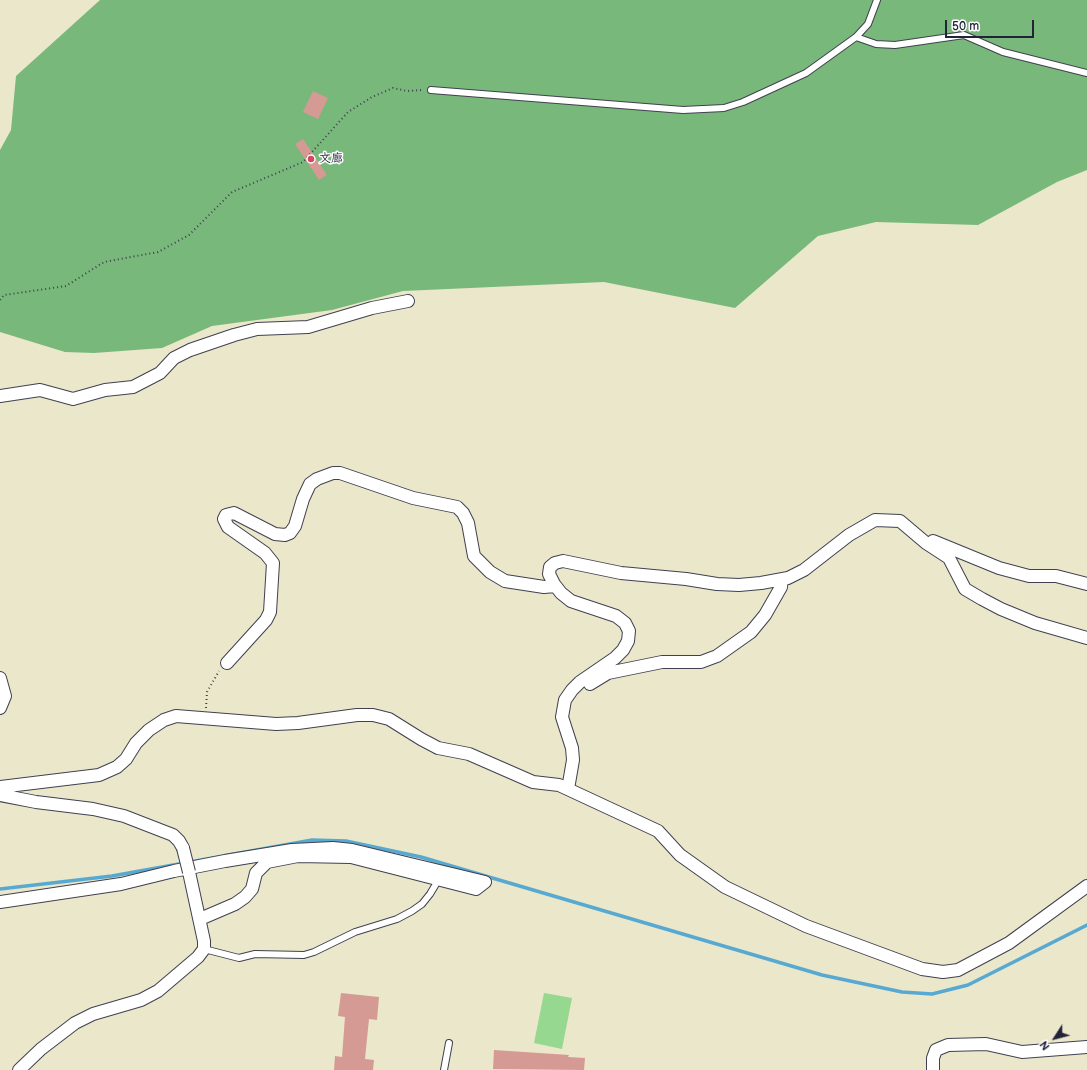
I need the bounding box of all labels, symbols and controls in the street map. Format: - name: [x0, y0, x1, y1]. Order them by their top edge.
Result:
- scale bar: [947, 12, 1036, 38]
- text: 50 m: [952, 19, 979, 34]
- place label: 文廊: [319, 152, 343, 166]
- marker: 文廊: [306, 154, 316, 164]
- north arrow: [1035, 1018, 1075, 1058]
- text: N: [1037, 1038, 1053, 1053]

